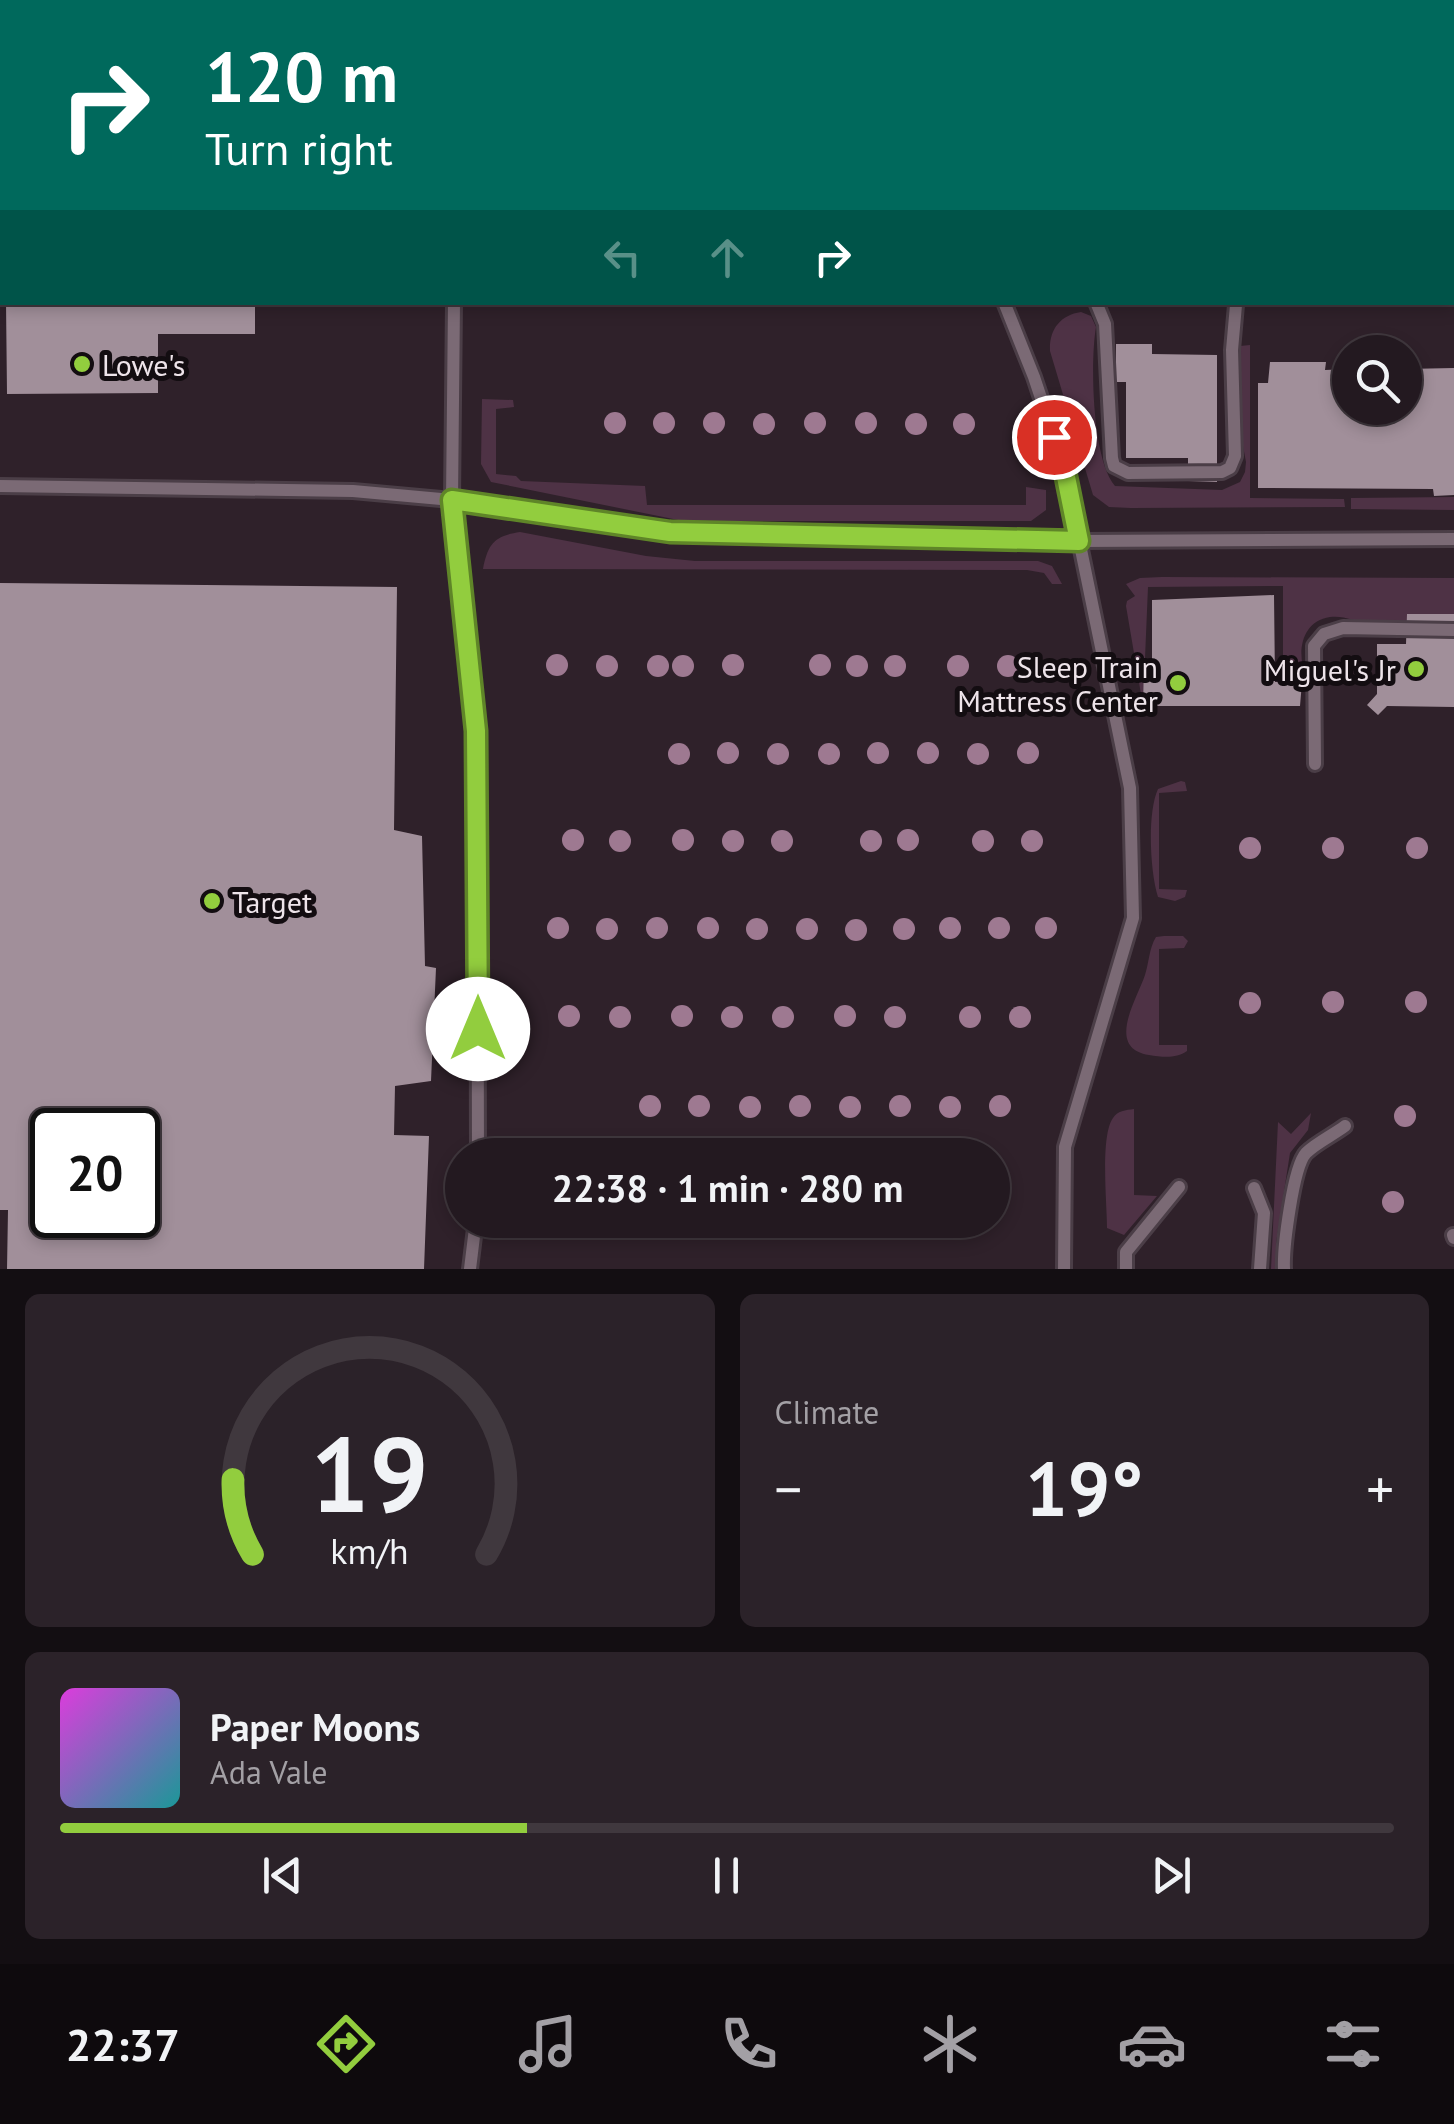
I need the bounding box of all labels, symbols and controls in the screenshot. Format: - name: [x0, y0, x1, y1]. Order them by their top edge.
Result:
- text: 120 m: [205, 31, 398, 121]
- icon: right: [40, 40, 170, 170]
- text: Turn right: [205, 119, 393, 177]
- icon: left: [595, 230, 650, 285]
- icon: ahead: [700, 230, 755, 285]
- icon: right: [805, 230, 860, 285]
- map controls: [1332, 335, 1422, 425]
- button: search: [1332, 335, 1422, 425]
- place label: Lowe's: [102, 345, 185, 384]
- marker: Lowe's: [71, 353, 93, 375]
- pin: [1012, 395, 1097, 480]
- icon: arrive: [1027, 410, 1082, 465]
- place label: Sleep Train Mattress Center: [957, 647, 1158, 720]
- place label: Miguel's Jr: [1264, 650, 1396, 689]
- marker: Miguel's Jr: [1405, 658, 1427, 680]
- marker: Sleep Train Mattress Center: [1167, 672, 1189, 694]
- place label: Target: [232, 882, 312, 921]
- marker: Target: [201, 890, 223, 912]
- position arrow: [426, 977, 530, 1081]
- speed limit sign: 20: [30, 1108, 160, 1238]
- text: 22:38 · 1 min · 280 m: [552, 1163, 903, 1212]
- text: Climate: [775, 1391, 879, 1433]
- text: 19: [311, 1406, 429, 1541]
- text: 19°: [1025, 1440, 1143, 1537]
- text: −: [775, 1453, 802, 1524]
- text: +: [1366, 1453, 1394, 1524]
- text: km/h: [331, 1528, 409, 1574]
- text: Paper Moons: [210, 1702, 420, 1751]
- text: Ada Vale: [210, 1751, 327, 1793]
- icon: previous: [255, 1848, 310, 1903]
- icon: pause: [699, 1848, 754, 1903]
- icon: next: [1144, 1848, 1199, 1903]
- icon: directions: [311, 2009, 381, 2079]
- icon: music: [513, 2009, 583, 2079]
- icon: phone: [714, 2009, 784, 2079]
- icon: climate: [915, 2009, 985, 2079]
- icon: car: [1117, 2009, 1187, 2079]
- icon: filters: [1318, 2009, 1388, 2079]
- text: 22:37: [66, 2015, 180, 2073]

